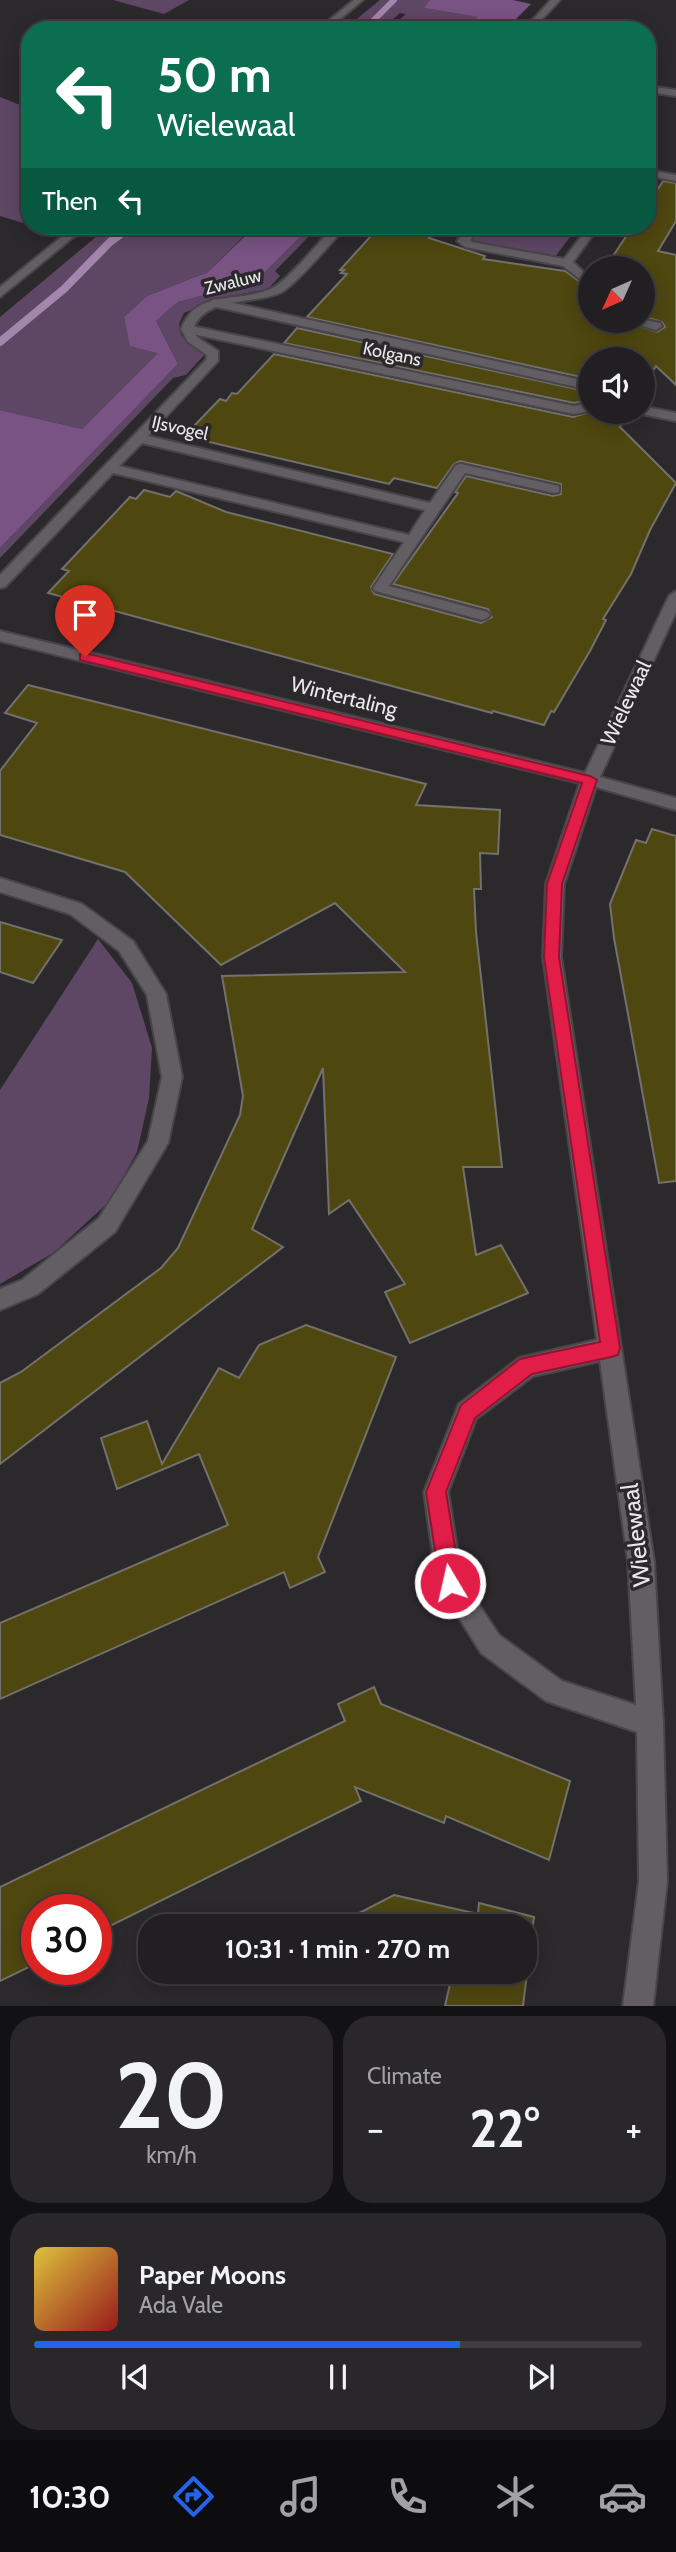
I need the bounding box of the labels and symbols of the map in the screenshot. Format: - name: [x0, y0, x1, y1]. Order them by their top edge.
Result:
- north arrow: [578, 256, 654, 332]
- street label: Zwaluw: [202, 264, 264, 300]
- street label: Kolgans: [361, 337, 423, 371]
- street label: IJsvogel: [150, 411, 211, 445]
- pin: [55, 585, 115, 657]
- street label: Wielewaal: [595, 656, 656, 749]
- street label: Wintertaling: [288, 671, 401, 722]
- street label: Wielewaal: [615, 1481, 656, 1588]
- position arrow: [413, 1546, 487, 1620]
- speed limit sign: 30: [21, 1894, 112, 1985]

